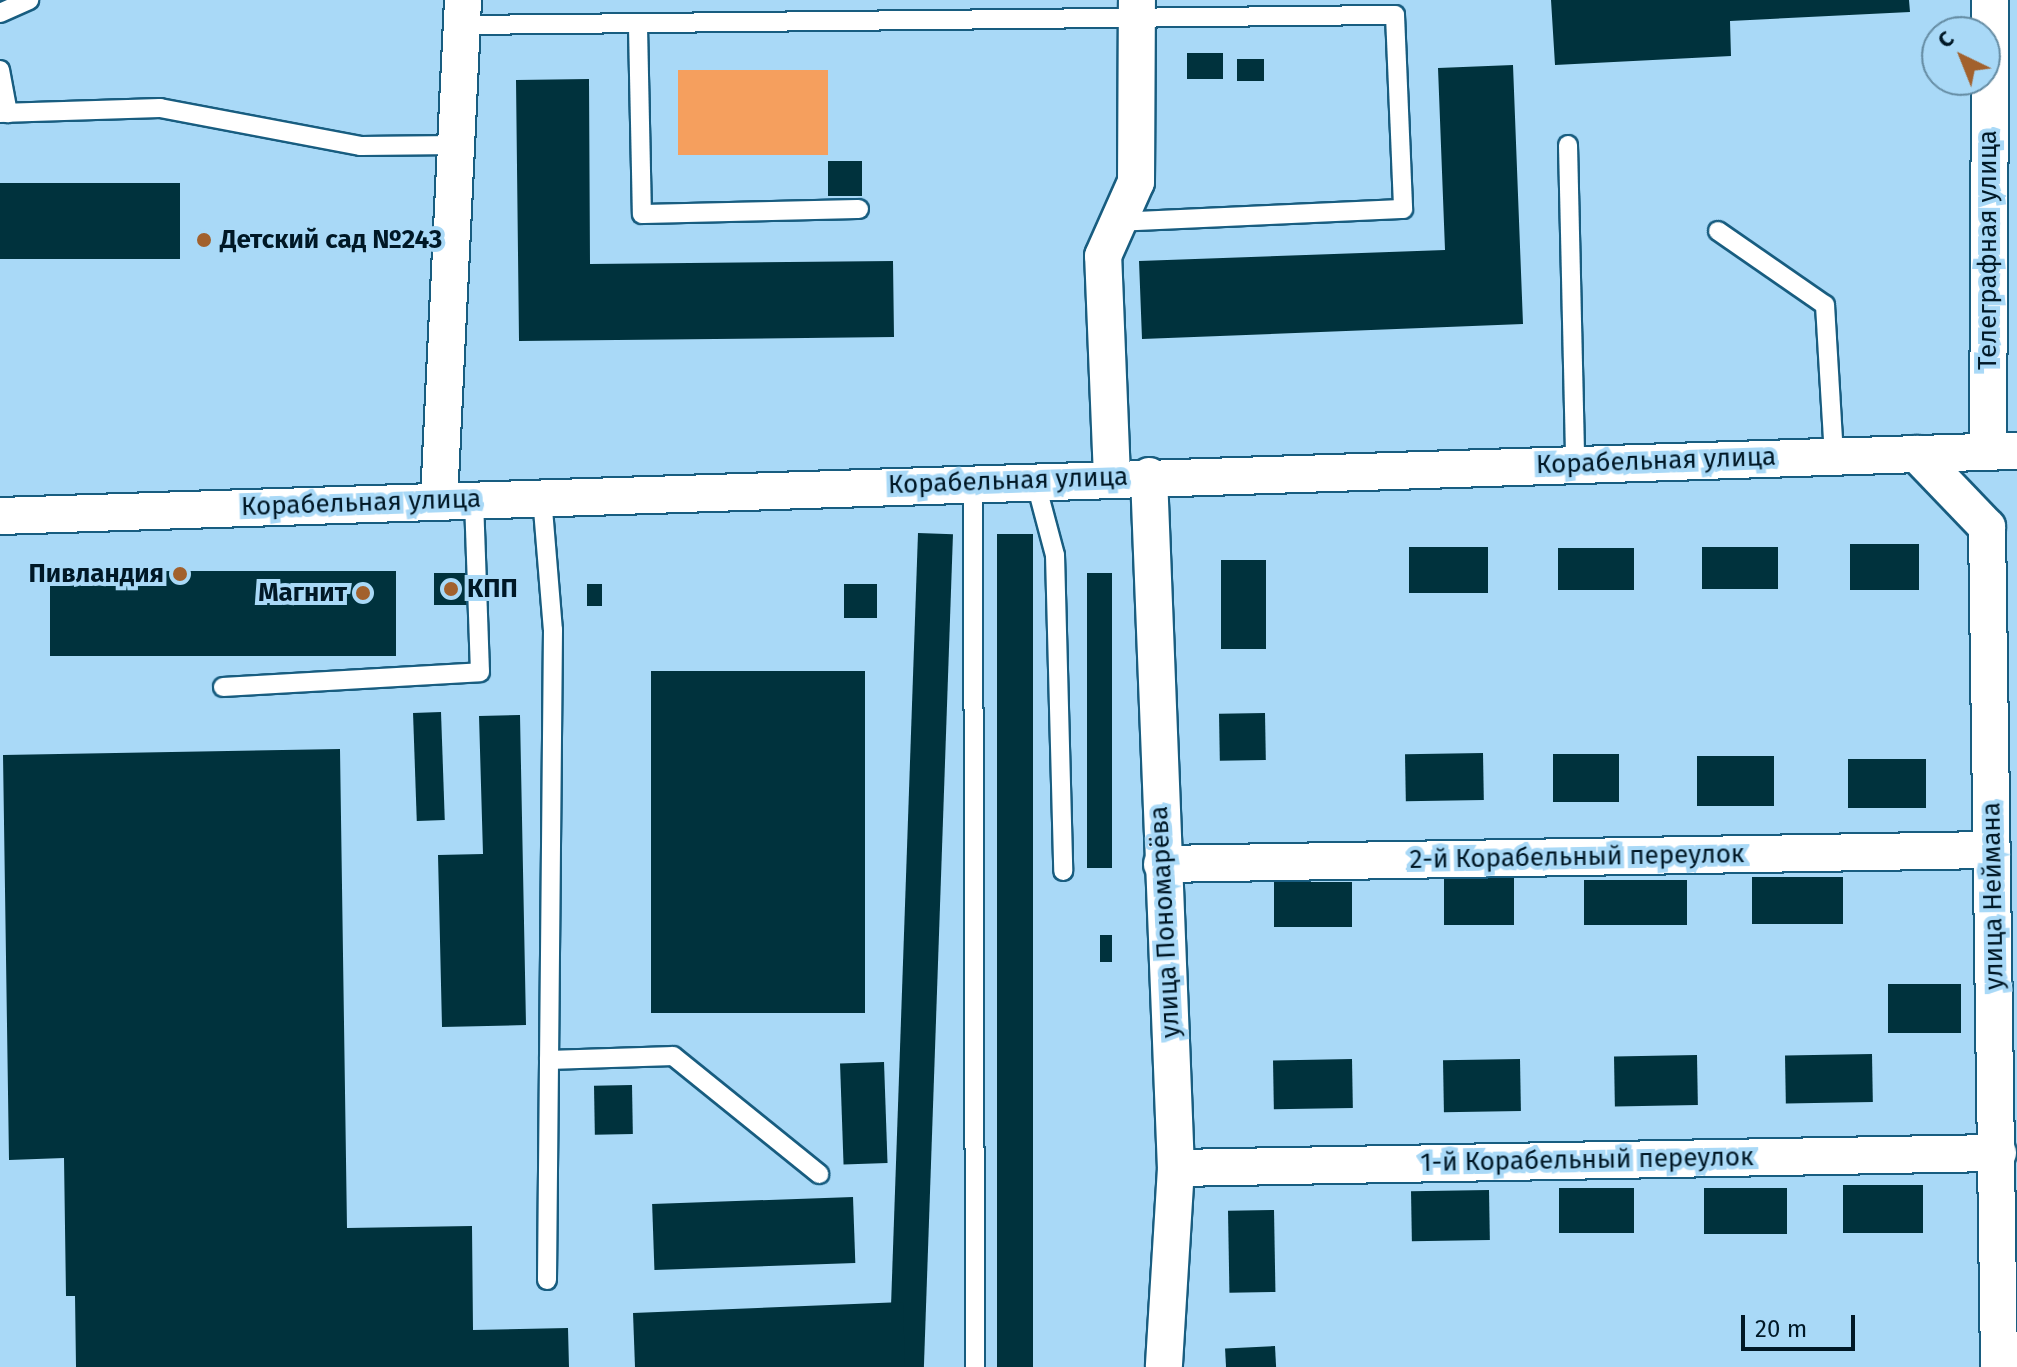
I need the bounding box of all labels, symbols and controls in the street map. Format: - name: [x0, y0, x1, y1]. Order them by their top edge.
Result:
- north arrow: [1921, 16, 2001, 96]
- text: С: [1932, 25, 1959, 54]
- street label: Телеграфная улица: [1972, 130, 2004, 370]
- place label: Детский сад №243: [220, 224, 442, 256]
- marker: Детский сад №243: [195, 231, 213, 249]
- street label: Корабельная улица: [1536, 441, 1776, 481]
- street label: Корабельная улица: [888, 461, 1128, 501]
- street label: Корабельная улица: [241, 483, 481, 523]
- place label: Пивландия: [29, 558, 164, 590]
- marker: Пивландия: [171, 565, 189, 583]
- place label: КПП: [467, 573, 518, 605]
- place label: Магнит: [258, 577, 347, 609]
- marker: КПП: [442, 580, 460, 598]
- marker: Магнит: [354, 584, 372, 602]
- street label: улица Неймана: [1976, 802, 2010, 990]
- street label: улица Пономарёва: [1143, 805, 1187, 1039]
- street label: 2-й Корабельный переулок: [1409, 838, 1745, 876]
- street label: 1-й Корабельный переулок: [1420, 1141, 1754, 1179]
- scale bar: [1745, 1299, 1859, 1349]
- text: 20 m: [1755, 1315, 1807, 1343]

